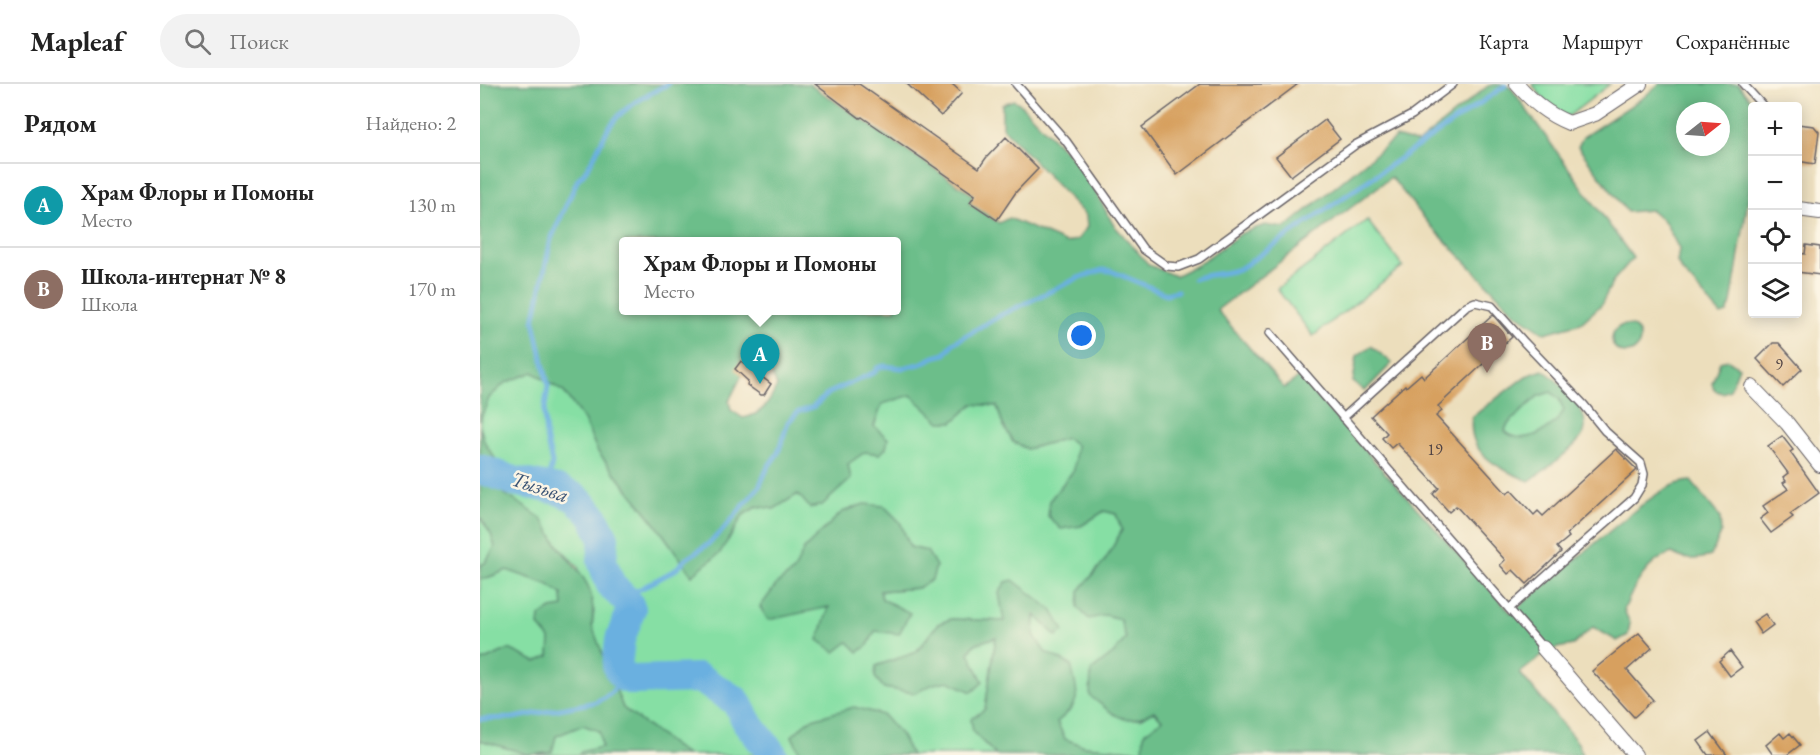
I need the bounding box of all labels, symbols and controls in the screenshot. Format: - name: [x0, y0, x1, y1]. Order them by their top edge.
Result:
- search box: [160, 14, 580, 68]
- text: Mapleaf: [30, 23, 124, 59]
- icon: search: [181, 25, 214, 58]
- text: Поиск: [229, 27, 289, 56]
- text: Карта: [1479, 28, 1529, 55]
- text: Маршрут: [1562, 28, 1643, 55]
- text: Сохранённые: [1676, 28, 1790, 55]
- north arrow: [1676, 102, 1730, 156]
- map controls: [1748, 102, 1802, 318]
- button: +: [1748, 102, 1802, 156]
- text: Рядом: [24, 106, 97, 140]
- text: Найдено: 2: [365, 110, 456, 136]
- button: −: [1748, 156, 1802, 210]
- text: Храм Флоры и Помоны: [81, 178, 314, 207]
- text: A: [36, 192, 51, 218]
- text: 130 m: [408, 192, 456, 218]
- text: Место: [81, 207, 132, 233]
- button: locate: [1748, 210, 1802, 264]
- popup: [619, 237, 901, 315]
- text: Храм Флоры и Помоны: [643, 249, 877, 278]
- text: Школа-интернат № 8: [81, 262, 286, 291]
- button: layers: [1748, 264, 1802, 318]
- text: B: [37, 276, 50, 302]
- text: 170 m: [408, 276, 456, 302]
- text: Место: [643, 278, 695, 304]
- text: Школа: [81, 291, 138, 317]
- your location: [1067, 321, 1096, 350]
- pin: B: [1468, 324, 1506, 373]
- pin: A: [740, 334, 780, 384]
- house number: 9: [1775, 354, 1783, 375]
- house number: 19: [1427, 439, 1443, 460]
- water label: Тызьва: [508, 465, 572, 508]

